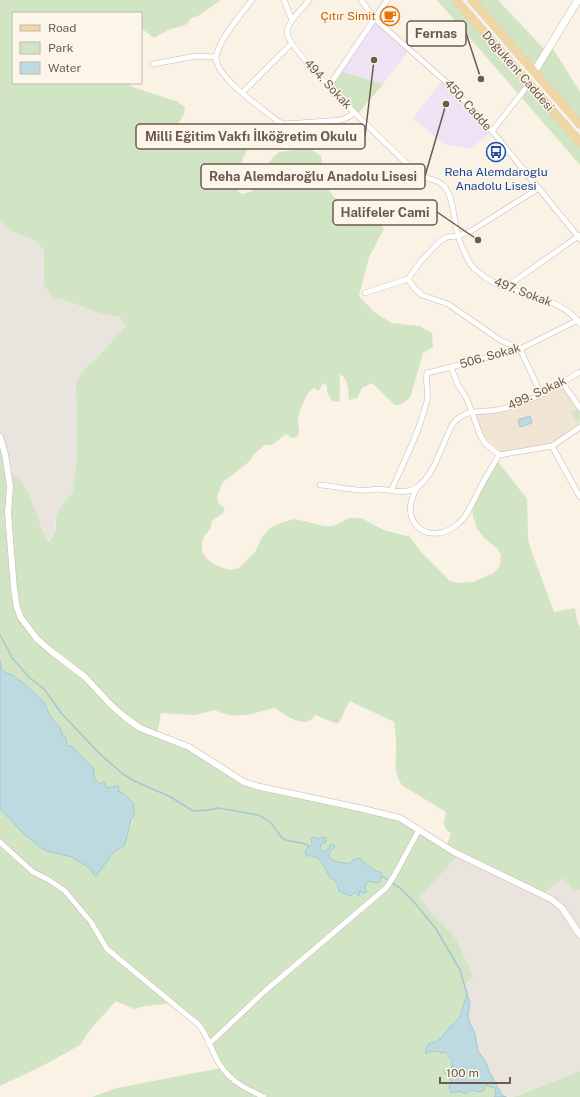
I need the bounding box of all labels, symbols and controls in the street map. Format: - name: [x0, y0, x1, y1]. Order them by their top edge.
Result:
- cafe icon: Çıtır Simit: [379, 5, 401, 27]
- place label: Çıtır Simit: [320, 9, 376, 23]
- legend: [12, 12, 142, 84]
- text: Road: [48, 21, 76, 35]
- callout: Fernas: [407, 21, 466, 46]
- text: Fernas: [415, 26, 457, 41]
- street label: Doğukent Caddesi: [479, 28, 557, 114]
- text: Park: [48, 41, 74, 55]
- street label: 494. Sokak: [301, 56, 355, 112]
- text: Water: [48, 61, 82, 75]
- street label: 450. Cadde: [441, 77, 495, 134]
- callout: Milli Eğitim Vakfı İlköğretim Okulu: [136, 124, 365, 149]
- text: Milli Eğitim Vakfı İlköğretim Okulu: [145, 128, 357, 144]
- bus stop icon: Reha Alemdaroglu Anadolu Lisesi: [485, 141, 507, 163]
- callout: Reha Alemdaroğlu Anadolu Lisesi: [201, 164, 425, 189]
- place label: Reha Alemdaroglu Anadolu Lisesi: [444, 165, 548, 193]
- text: Reha Alemdaroğlu Anadolu Lisesi: [209, 169, 417, 184]
- callout: Halifeler Cami: [333, 200, 437, 225]
- text: Halifeler Cami: [341, 205, 429, 220]
- street label: 497. Sokak: [492, 275, 554, 310]
- street label: 506. Sokak: [458, 341, 522, 371]
- street label: 499. Sokak: [506, 373, 569, 413]
- scale bar: [440, 1059, 510, 1085]
- text: 100 m: [446, 1066, 479, 1080]

